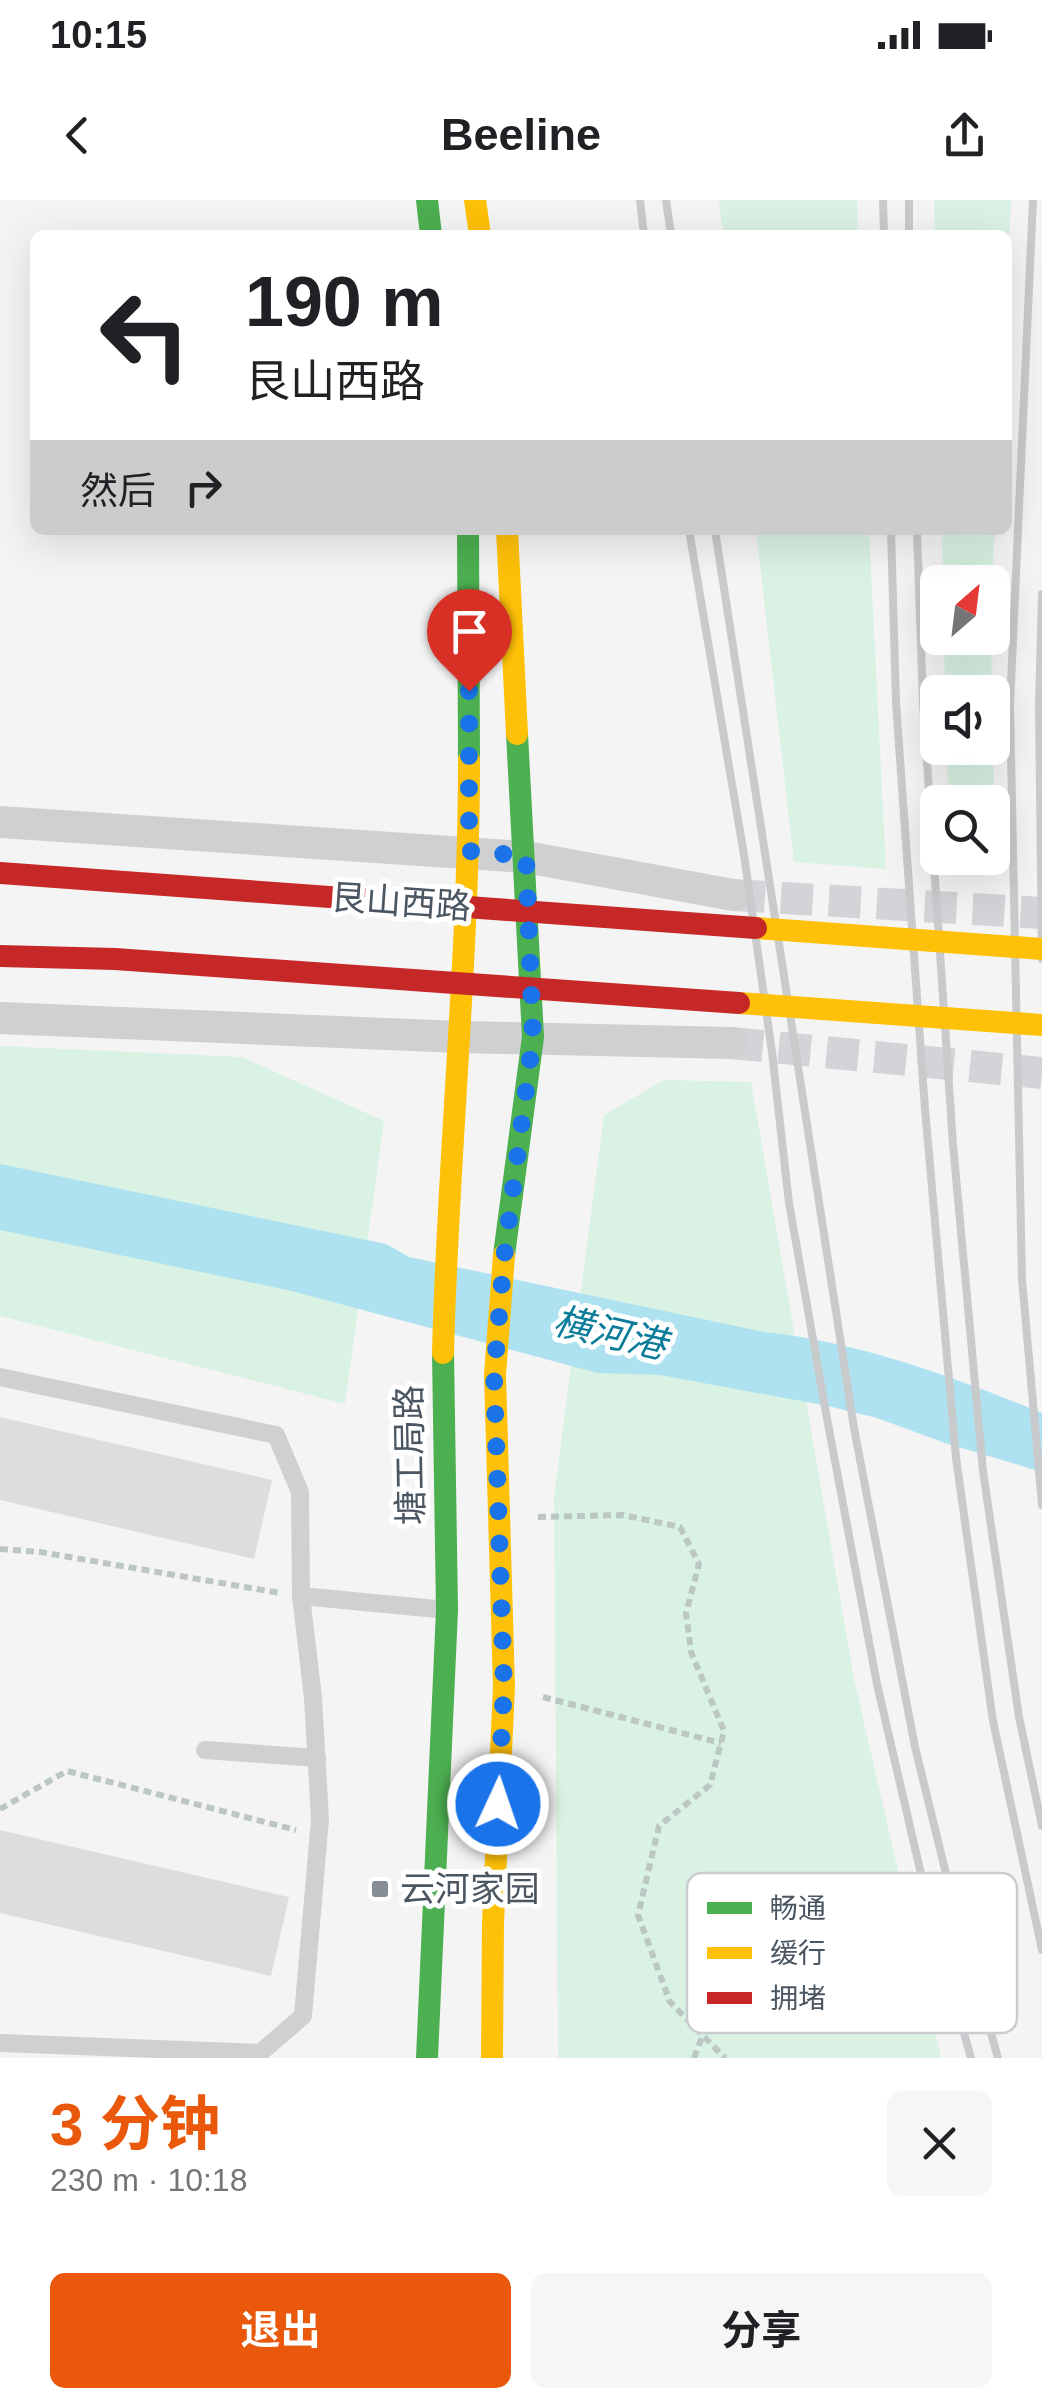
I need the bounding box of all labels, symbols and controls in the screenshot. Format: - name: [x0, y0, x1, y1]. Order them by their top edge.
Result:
- text: 10:15: [50, 14, 147, 56]
- icon: back: [50, 108, 105, 163]
- icon: share: [937, 108, 992, 163]
- text: Beeline: [441, 109, 601, 160]
- text: 190 m: [245, 263, 443, 341]
- icon: left: [80, 270, 210, 400]
- text: 艮山西路: [245, 356, 425, 407]
- icon: right: [176, 460, 231, 515]
- text: 然后: [80, 470, 156, 512]
- north arrow: [920, 565, 1010, 655]
- map controls: [920, 565, 1010, 875]
- pin: [427, 589, 512, 692]
- icon: arrive: [442, 604, 497, 659]
- button: sound: [920, 675, 1010, 765]
- button: search: [920, 785, 1010, 875]
- street label: 艮山西路: [330, 877, 472, 926]
- water label: 横河港: [550, 1300, 675, 1367]
- street label: 塘工局路: [389, 1385, 430, 1525]
- position arrow: [446, 1752, 550, 1856]
- place label: 云河家园: [400, 1869, 540, 1908]
- legend: [687, 1873, 1017, 2033]
- marker: 云河家园: [369, 1878, 391, 1900]
- text: 畅通: [770, 1893, 826, 1924]
- text: 缓行: [770, 1938, 826, 1969]
- text: 拥堵: [770, 1983, 826, 2014]
- text: 3 分钟: [50, 2091, 220, 2158]
- button: close: [887, 2091, 992, 2196]
- text: 230 m · 10:18: [50, 2162, 247, 2198]
- button: 退出: [50, 2273, 511, 2388]
- button: 分享: [531, 2273, 992, 2388]

